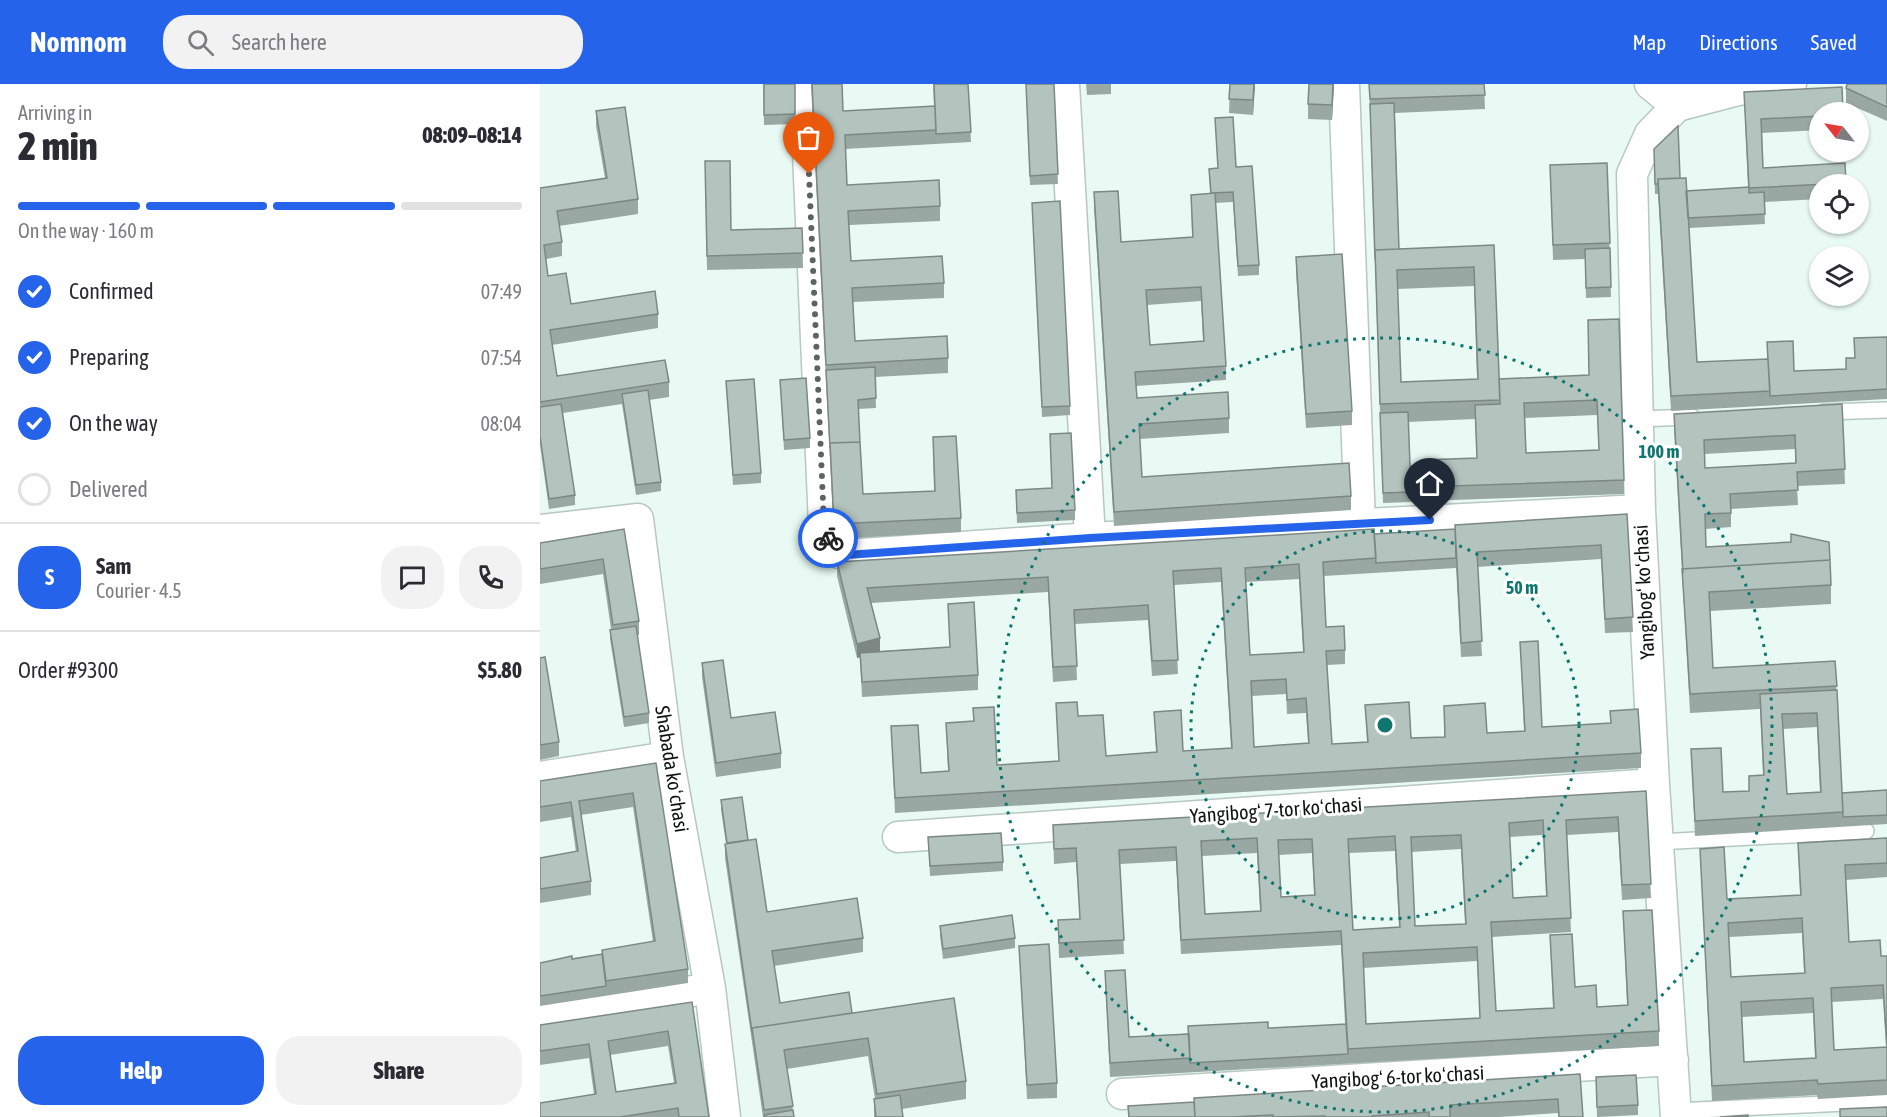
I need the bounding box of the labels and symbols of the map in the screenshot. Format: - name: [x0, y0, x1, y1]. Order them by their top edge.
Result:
- north arrow: [1809, 102, 1869, 162]
- pin: [783, 112, 834, 174]
- text: 100 m: [1639, 441, 1679, 462]
- pin: [1404, 458, 1455, 520]
- courier: [798, 508, 858, 568]
- street label: Yangibogʻ koʻchasi: [1628, 524, 1659, 660]
- text: 50 m: [1506, 577, 1538, 598]
- street label: Shabada koʻchasi: [651, 704, 694, 834]
- centre of rings: [1375, 715, 1395, 735]
- street label: Yangibogʻ 7-tor koʻchasi: [1189, 792, 1363, 827]
- street label: Yangibogʻ 6-tor koʻchasi: [1311, 1060, 1485, 1093]

